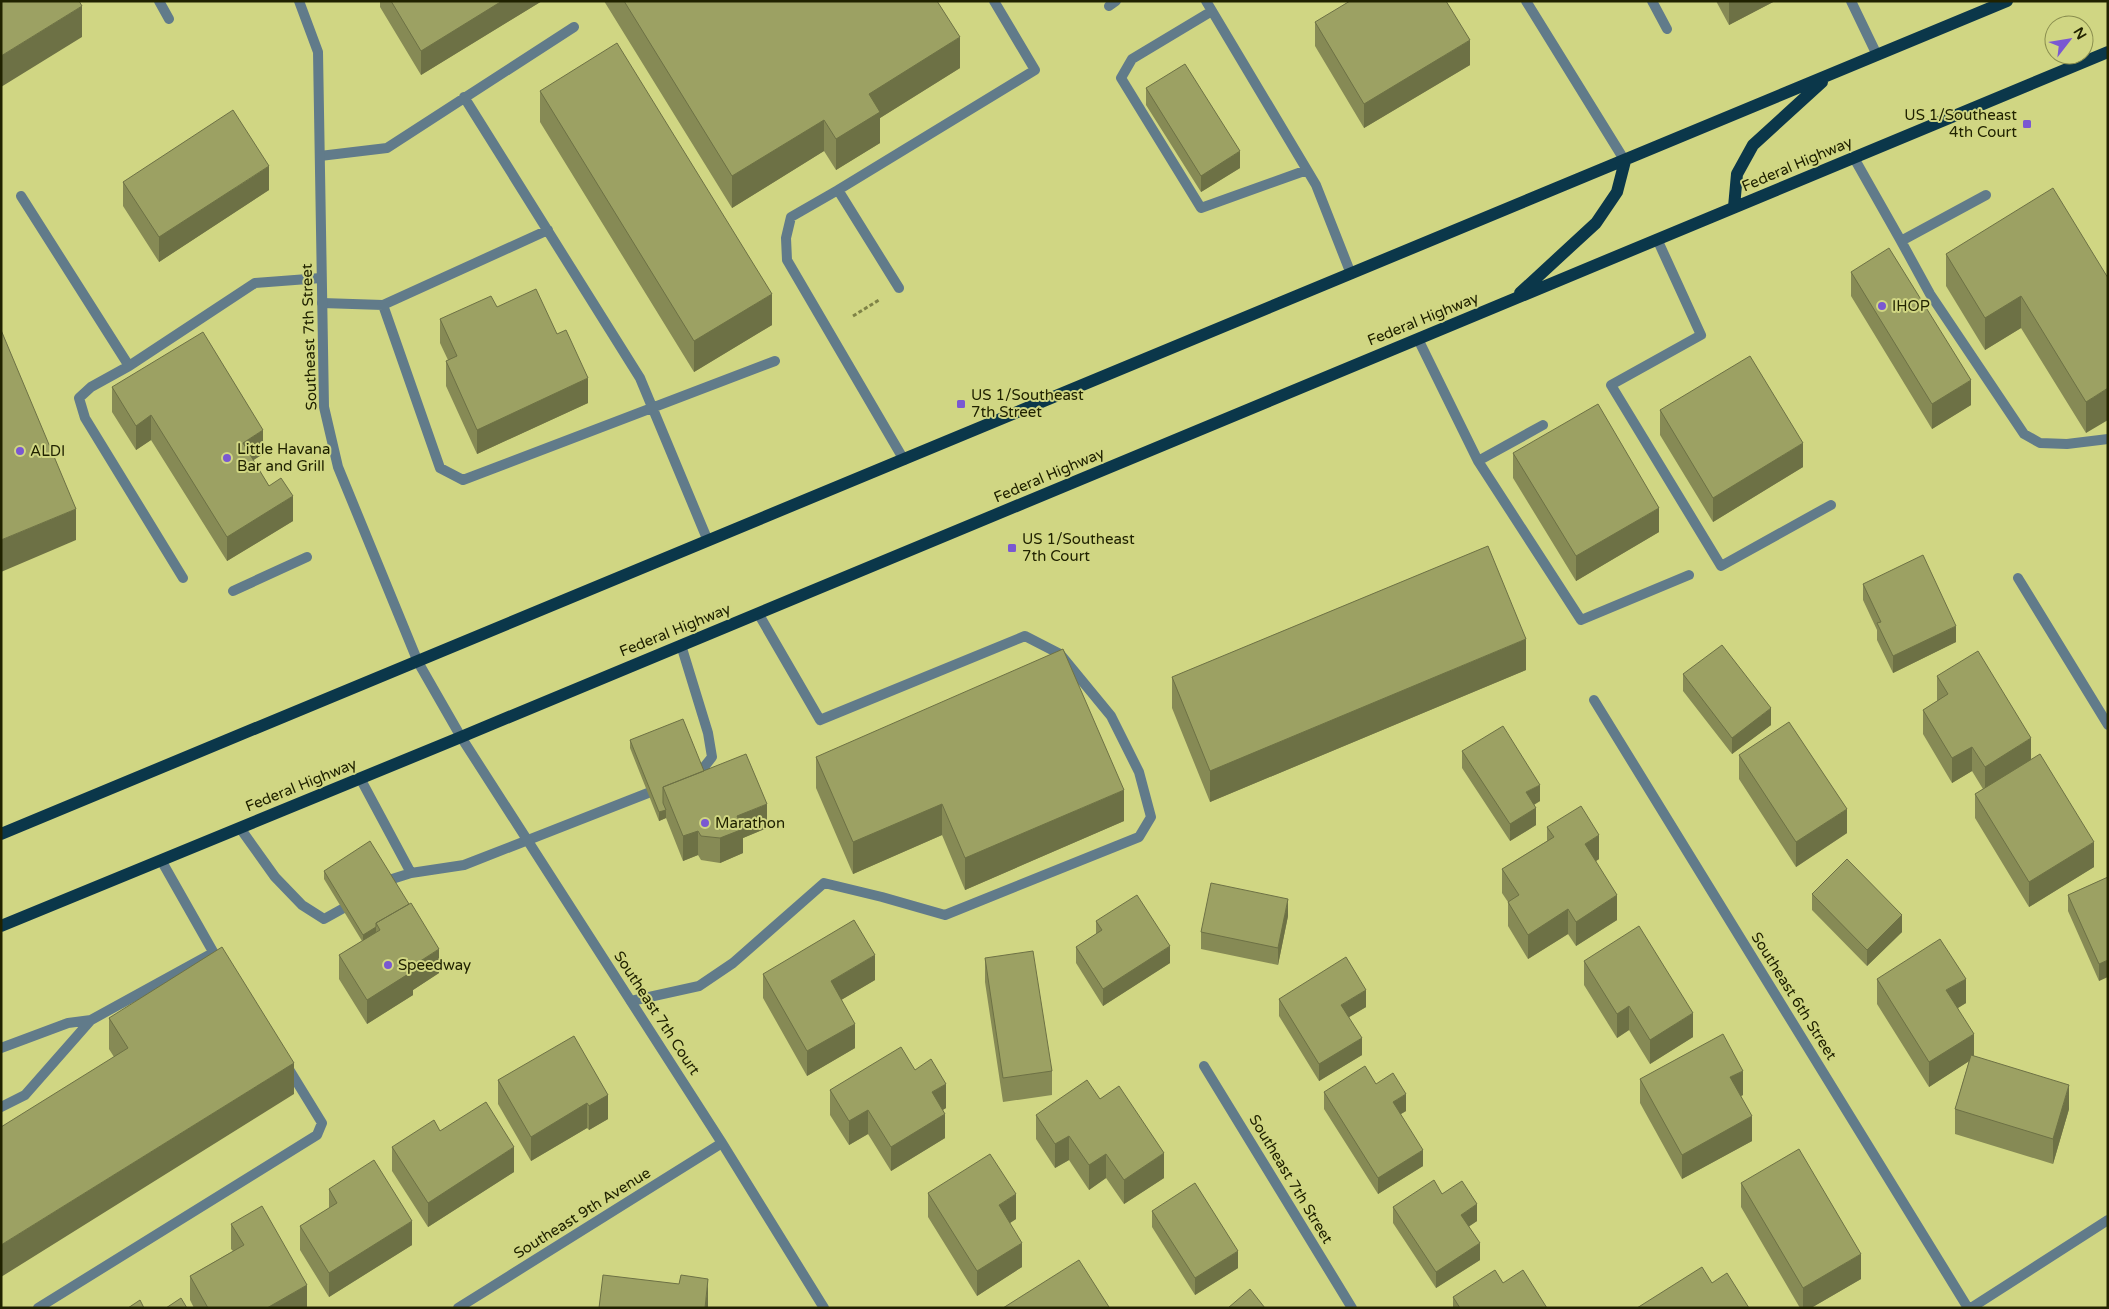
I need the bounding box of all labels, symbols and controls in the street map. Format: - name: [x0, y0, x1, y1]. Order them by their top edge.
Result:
- north arrow: [2044, 15, 2094, 65]
- text: N: [2070, 24, 2090, 43]
- place label: US 1/Southeast 4th Court: [1904, 106, 2017, 141]
- marker: US 1/Southeast 4th Court: [2021, 118, 2033, 130]
- street label: Federal Highway: [1739, 133, 1855, 195]
- street label: Southeast 7th Street: [297, 263, 321, 411]
- street label: Federal Highway: [1365, 288, 1481, 350]
- place label: IHOP: [1892, 297, 1930, 315]
- marker: IHOP: [1876, 300, 1888, 312]
- place label: US 1/Southeast 7th Street: [971, 386, 1084, 421]
- marker: US 1/Southeast 7th Street: [955, 398, 967, 410]
- place label: Little Havana Bar and Grill: [237, 440, 330, 475]
- place label: ALDI: [30, 442, 65, 460]
- street label: Federal Highway: [991, 444, 1107, 506]
- marker: ALDI: [14, 445, 26, 457]
- marker: Little Havana Bar and Grill: [221, 452, 233, 464]
- place label: US 1/Southeast 7th Court: [1022, 530, 1135, 565]
- marker: US 1/Southeast 7th Court: [1006, 542, 1018, 554]
- street label: Federal Highway: [617, 599, 733, 661]
- street label: Federal Highway: [243, 754, 359, 816]
- place label: Marathon: [715, 814, 785, 832]
- marker: Marathon: [699, 817, 711, 829]
- street label: Southeast 6th Street: [1747, 929, 1841, 1063]
- street label: Southeast 7th Court: [610, 948, 704, 1079]
- place label: Speedway: [398, 956, 471, 974]
- marker: Speedway: [382, 959, 394, 971]
- street label: Southeast 7th Street: [1245, 1111, 1337, 1247]
- street label: Southeast 9th Avenue: [510, 1164, 654, 1262]

